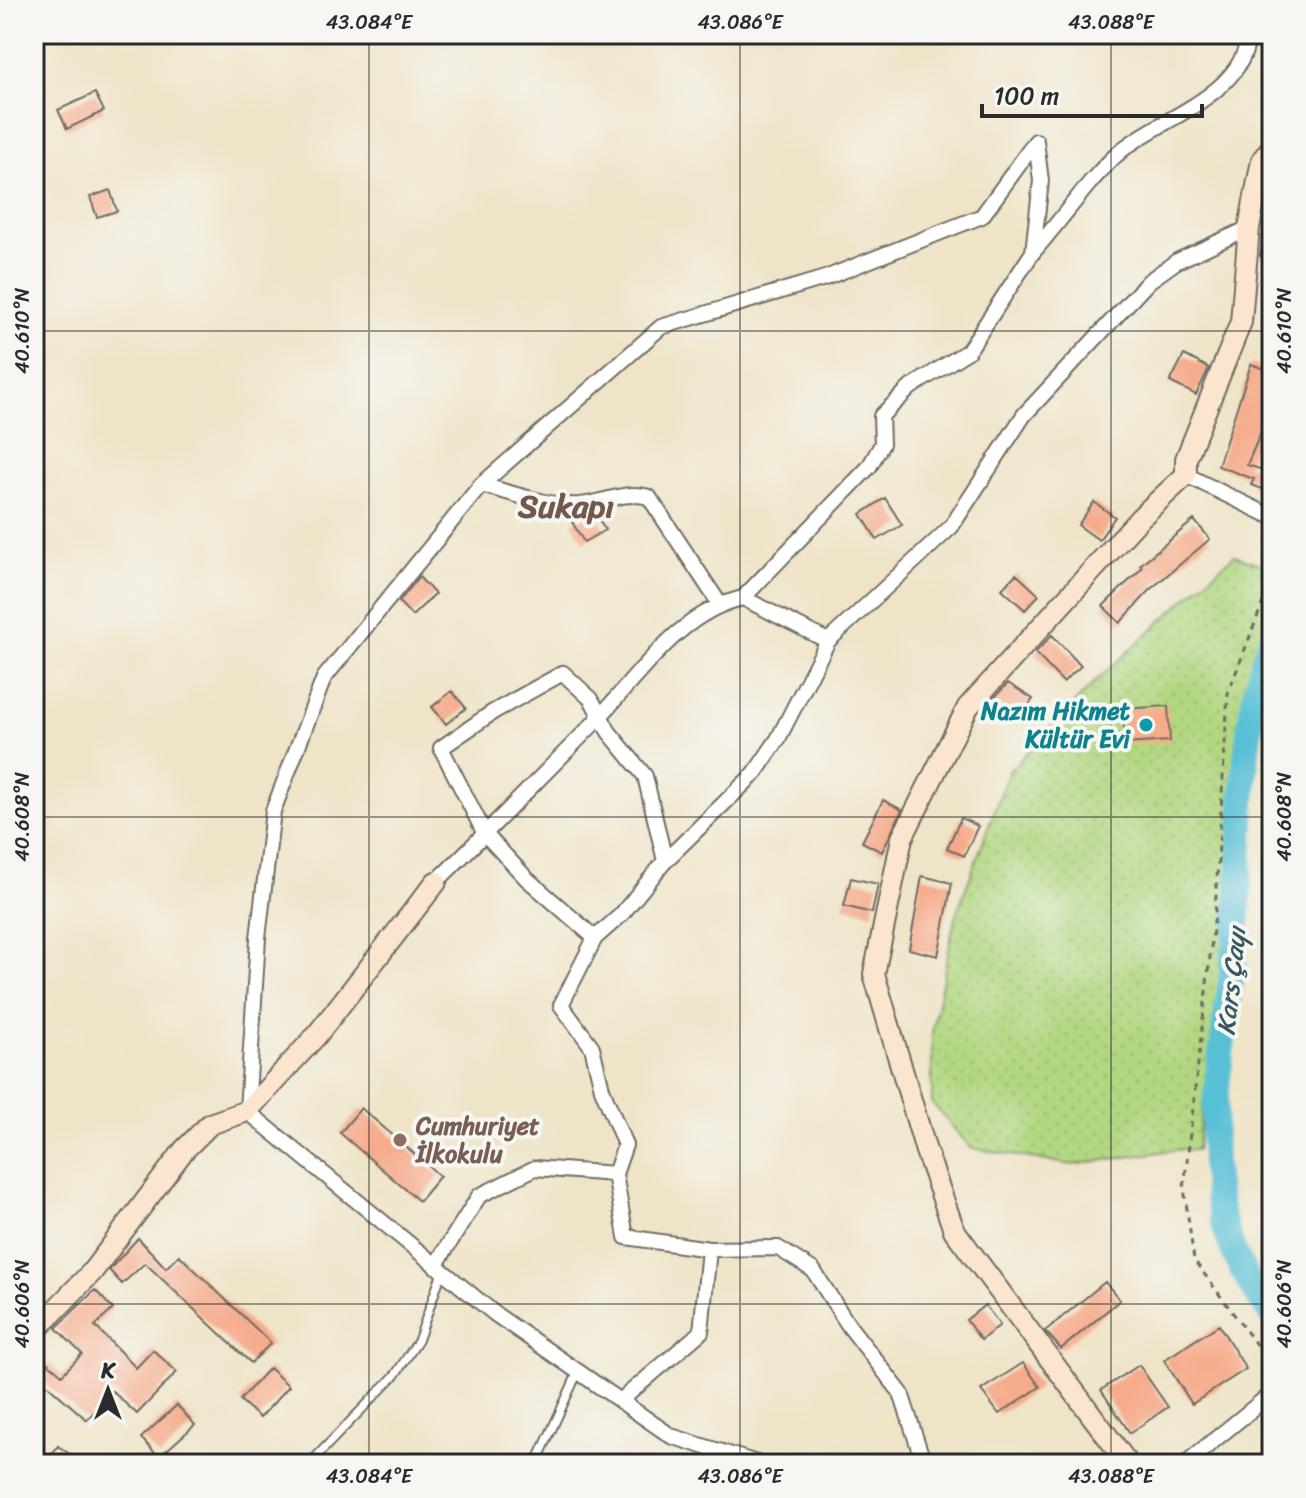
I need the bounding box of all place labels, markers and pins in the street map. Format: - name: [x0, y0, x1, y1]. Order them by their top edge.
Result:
- place label: Nazım Hikmet Kültür Evi: [980, 690, 1131, 760]
- marker: Nazım Hikmet Kültür Evi: [1137, 716, 1155, 734]
- place label: Cumhuriyet İlkokulu: [414, 1105, 540, 1175]
- marker: Cumhuriyet İlkokulu: [391, 1131, 409, 1149]

